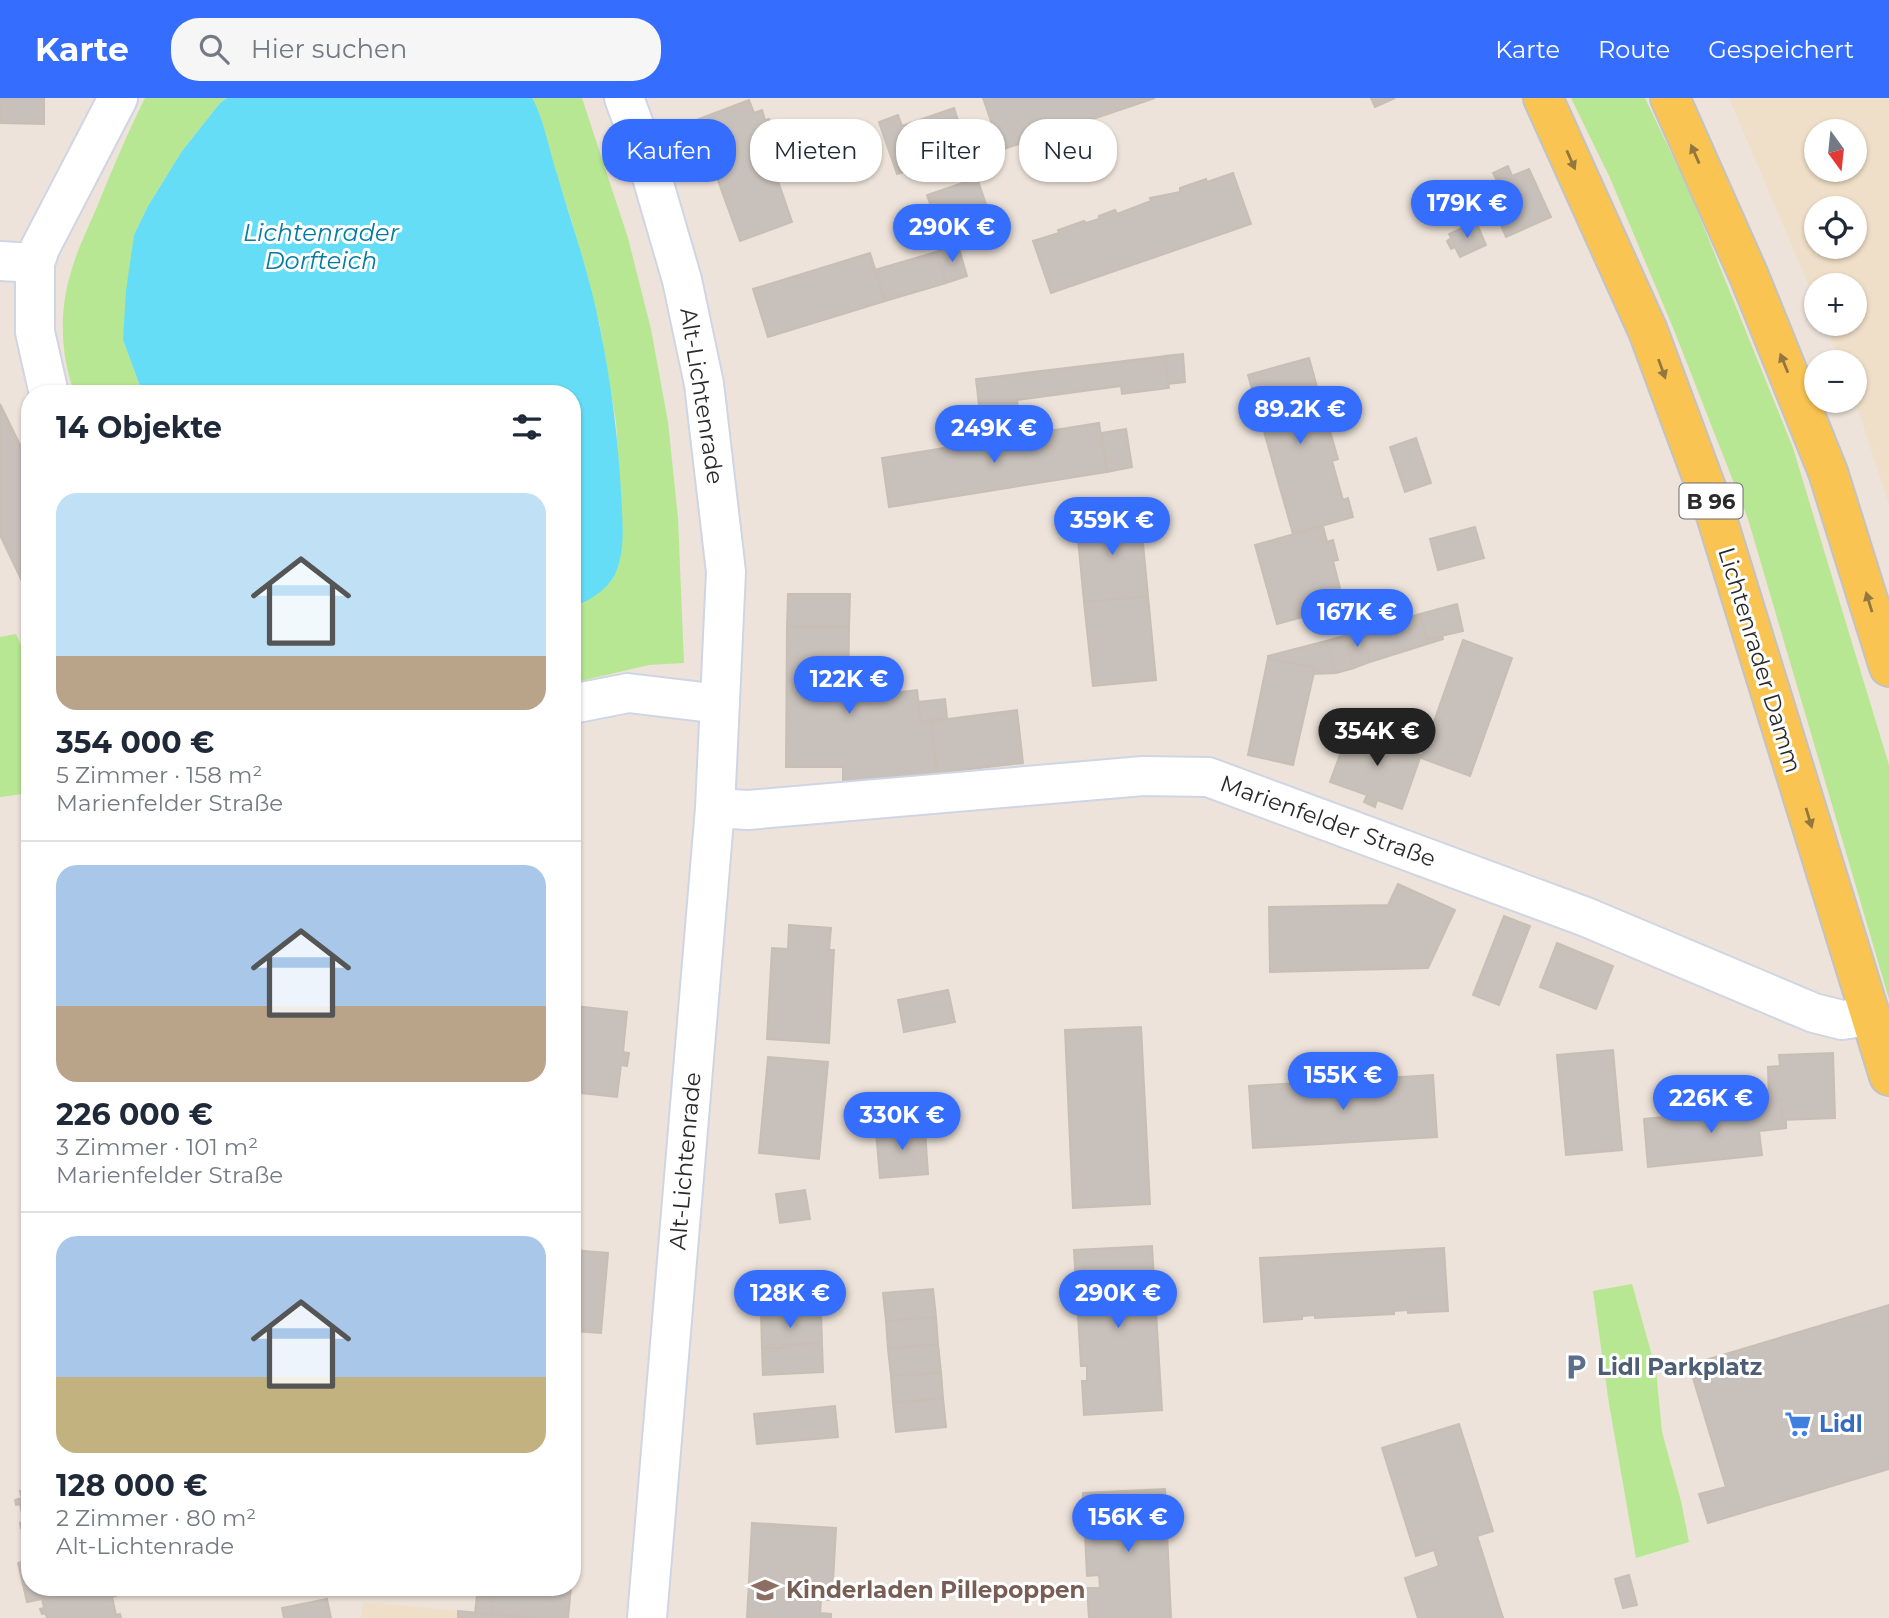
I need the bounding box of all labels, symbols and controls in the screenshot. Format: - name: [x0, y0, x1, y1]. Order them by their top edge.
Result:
- search box: [171, 18, 661, 81]
- text: Karte: [35, 29, 129, 69]
- icon: search: [195, 30, 233, 68]
- text: Hier suchen: [251, 33, 407, 65]
- text: Karte: [1495, 35, 1560, 64]
- text: Route: [1598, 35, 1670, 64]
- text: Gespeichert: [1708, 35, 1854, 64]
- chip: Kaufen: [602, 119, 736, 182]
- chip: Mieten: [750, 119, 882, 182]
- chip: Filter: [896, 119, 1005, 182]
- chip: Neu: [1019, 119, 1117, 182]
- north arrow: [1804, 119, 1867, 182]
- map controls: [1804, 119, 1867, 413]
- one-way arrow: [1689, 144, 1701, 164]
- one-way arrow: [1565, 150, 1577, 170]
- pin: 179K €: [1410, 180, 1524, 240]
- text: 179K €: [1427, 189, 1507, 217]
- button: locate: [1804, 196, 1867, 259]
- pin: 290K €: [895, 204, 1009, 264]
- text: 290K €: [909, 213, 995, 241]
- water label: Lichtenrader Dorfteich: [243, 218, 400, 275]
- button: +: [1804, 273, 1867, 336]
- street label: Alt-Lichtenrade: [674, 306, 730, 486]
- button: −: [1804, 350, 1867, 413]
- one-way arrow: [1778, 353, 1790, 373]
- one-way arrow: [1657, 358, 1668, 379]
- pin: 89.2K €: [1235, 386, 1365, 446]
- text: 89.2K €: [1254, 395, 1346, 423]
- pin: 249K €: [937, 406, 1051, 465]
- icon: filters: [508, 408, 546, 446]
- text: 14 Objekte: [56, 409, 222, 446]
- text: 249K €: [951, 414, 1037, 442]
- road number: B 96: [1680, 484, 1742, 518]
- pin: 359K €: [1055, 498, 1169, 557]
- text: 359K €: [1070, 506, 1154, 534]
- icon: home: [238, 538, 364, 664]
- street label: Lichtenrader Damm: [1712, 544, 1808, 776]
- pin: 167K €: [1300, 589, 1414, 649]
- one-way arrow: [1863, 592, 1874, 613]
- text: 167K €: [1317, 598, 1397, 626]
- pin: 122K €: [792, 656, 906, 716]
- text: 122K €: [810, 665, 888, 693]
- pin: 354K €: [1320, 708, 1434, 768]
- text: 354K €: [1334, 717, 1420, 745]
- text: 354 000 €: [56, 724, 214, 761]
- text: 5 Zimmer · 158 m²: [56, 761, 262, 789]
- street label: Marienfelder Straße: [1216, 769, 1440, 873]
- text: Marienfelder Straße: [56, 789, 283, 817]
- one-way arrow: [1804, 807, 1815, 828]
- icon: home: [238, 910, 364, 1036]
- pin: 155K €: [1286, 1052, 1400, 1112]
- text: 155K €: [1304, 1061, 1382, 1089]
- street label: Alt-Lichtenrade: [663, 1071, 707, 1251]
- pin: 226K €: [1654, 1076, 1768, 1135]
- text: 226K €: [1669, 1084, 1753, 1112]
- pin: 330K €: [845, 1093, 959, 1152]
- text: 226 000 €: [56, 1096, 213, 1133]
- text: 330K €: [860, 1101, 944, 1129]
- text: 3 Zimmer · 101 m²: [56, 1133, 258, 1161]
- text: Marienfelder Straße: [56, 1161, 283, 1189]
- pin: 128K €: [733, 1270, 847, 1330]
- pin: 290K €: [1061, 1270, 1175, 1330]
- text: 128K €: [750, 1279, 830, 1307]
- text: 290K €: [1075, 1279, 1161, 1307]
- icon: home: [238, 1281, 364, 1407]
- parking icon: Lidl Parkplatz: [1561, 1352, 1591, 1382]
- place label: Lidl Parkplatz: [1597, 1353, 1762, 1381]
- supermarket icon: Lidl: [1783, 1409, 1813, 1439]
- place label: Lidl: [1819, 1410, 1863, 1438]
- text: 128 000 €: [56, 1467, 208, 1504]
- pin: 156K €: [1071, 1494, 1185, 1554]
- text: 156K €: [1088, 1503, 1168, 1531]
- text: 2 Zimmer · 80 m²: [56, 1504, 256, 1532]
- text: Alt-Lichtenrade: [56, 1532, 234, 1560]
- school or university icon: Kinderladen Pillepoppen: [750, 1575, 780, 1605]
- place label: Kinderladen Pillepoppen: [786, 1576, 1085, 1604]

